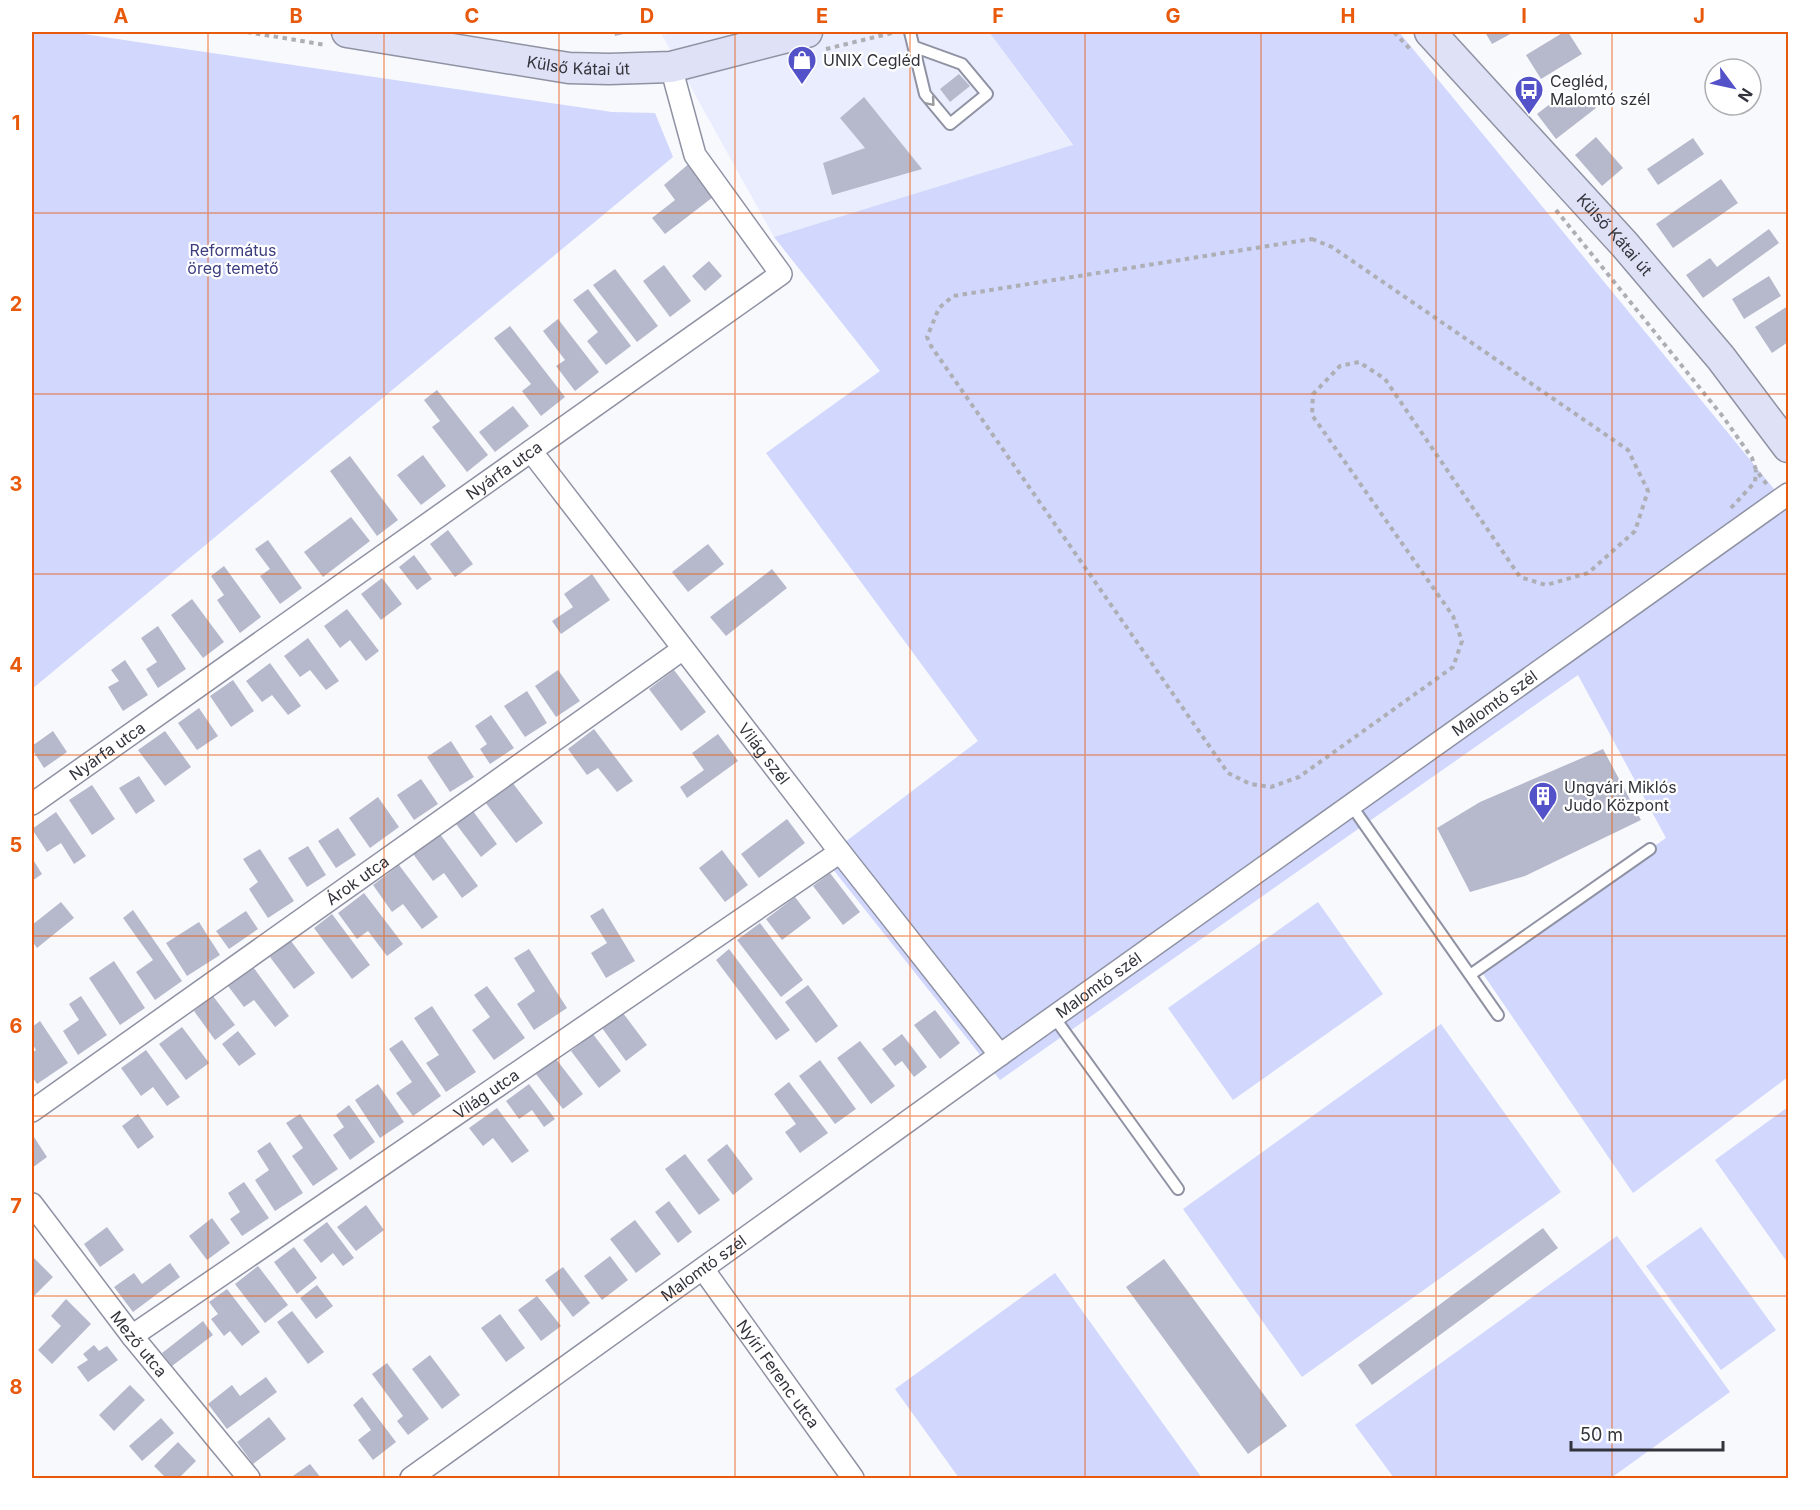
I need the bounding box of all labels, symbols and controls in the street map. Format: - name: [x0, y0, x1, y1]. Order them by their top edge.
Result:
- text: A: [114, 4, 129, 28]
- text: B: [289, 4, 303, 28]
- text: C: [465, 4, 479, 28]
- text: D: [640, 4, 654, 28]
- text: E: [816, 4, 828, 28]
- text: F: [992, 4, 1004, 28]
- text: G: [1165, 4, 1181, 28]
- text: H: [1341, 4, 1355, 28]
- text: I: [1521, 4, 1527, 28]
- text: J: [1693, 4, 1705, 28]
- shop icon: UNIX Cegléd: [786, 44, 818, 86]
- place label: UNIX Cegléd: [823, 50, 921, 70]
- street label: Külső Kátai út: [525, 51, 630, 79]
- north arrow: [1703, 57, 1763, 117]
- place label: Cegléd, Malomtó szél: [1550, 71, 1650, 109]
- bus stop icon: Cegléd, Malomtó szél: [1513, 74, 1545, 116]
- text: N: [1734, 85, 1757, 106]
- one-way arrow: [924, 95, 935, 106]
- text: 1: [12, 111, 20, 135]
- street label: Külső Kátai út: [1573, 189, 1656, 280]
- park label: Református öreg temető: [187, 240, 279, 278]
- text: 2: [10, 292, 22, 316]
- street label: Nyárfa utca: [462, 436, 546, 504]
- text: 3: [10, 472, 22, 496]
- text: 4: [9, 653, 23, 677]
- street label: Malomtó szél: [1448, 666, 1541, 740]
- street label: Nyárfa utca: [65, 717, 149, 785]
- street label: Világ szél: [734, 719, 794, 788]
- place label: Ungvári Miklós Judo Központ: [1564, 777, 1677, 815]
- building icon: Ungvári Miklós Judo Központ: [1527, 780, 1559, 822]
- text: 5: [10, 833, 22, 857]
- street label: Árok utca: [322, 851, 393, 909]
- street label: Malomtó szél: [1052, 948, 1145, 1022]
- text: 6: [10, 1014, 23, 1038]
- street label: Világ utca: [450, 1064, 523, 1123]
- text: 7: [10, 1194, 22, 1218]
- street label: Malomtó szél: [657, 1231, 750, 1305]
- street label: Mező utca: [106, 1307, 171, 1381]
- street label: Nyíri Ferenc utca: [733, 1316, 824, 1432]
- text: 8: [9, 1375, 23, 1399]
- scale bar: [1571, 1414, 1722, 1452]
- text: 50 m: [1580, 1424, 1623, 1445]

